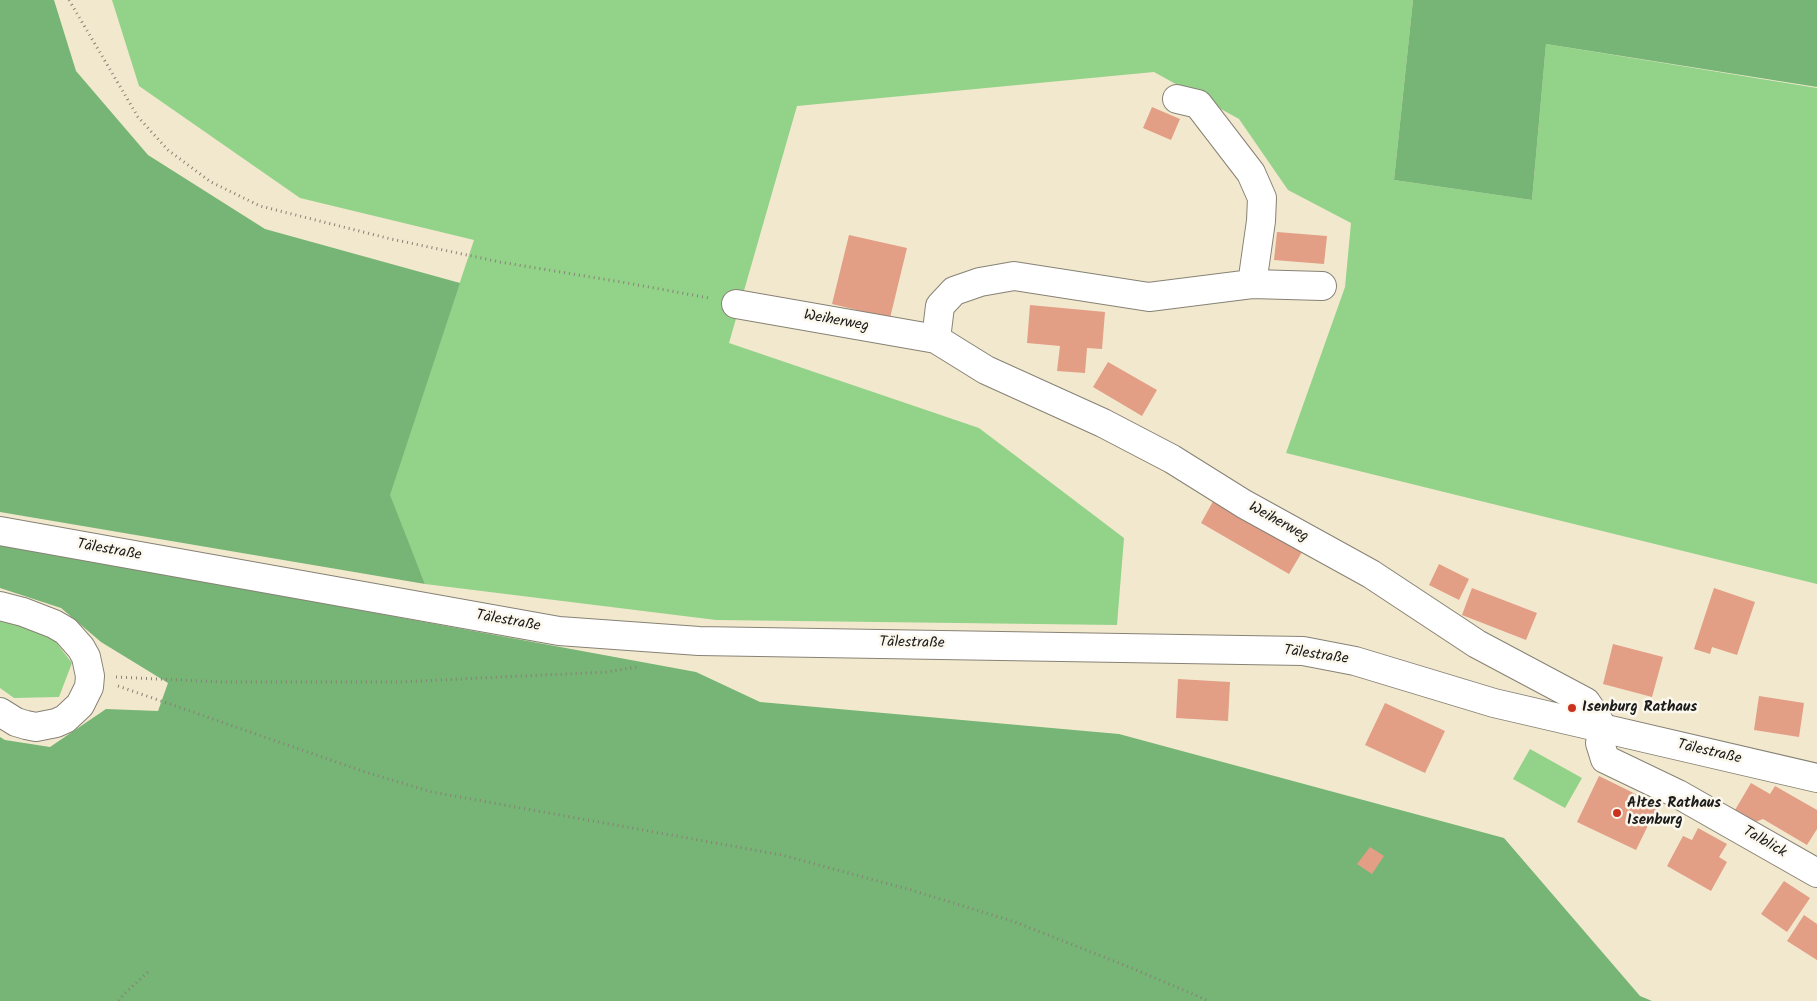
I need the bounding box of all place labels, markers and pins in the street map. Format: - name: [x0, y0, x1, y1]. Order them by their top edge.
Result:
- place label: Isenburg Rathaus: [1582, 699, 1697, 717]
- marker: Isenburg Rathaus: [1566, 702, 1578, 714]
- place label: Altes Rathaus Isenburg: [1627, 795, 1721, 830]
- marker: Altes Rathaus Isenburg: [1611, 807, 1623, 819]

